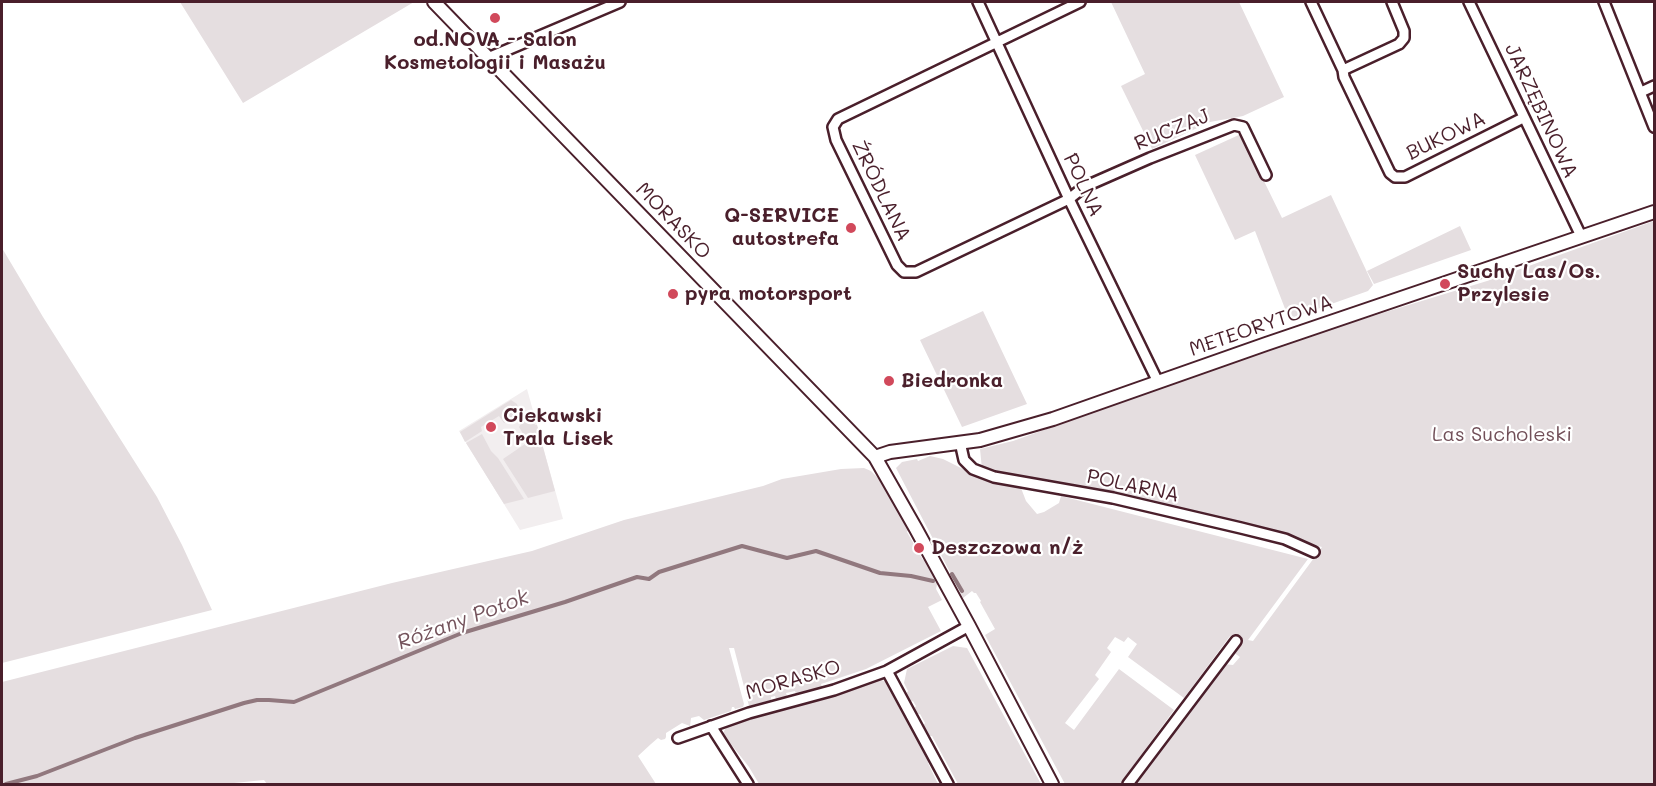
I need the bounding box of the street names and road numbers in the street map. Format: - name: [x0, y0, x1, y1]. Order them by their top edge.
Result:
- street label: JARZĘBINOWA: [1499, 40, 1583, 182]
- street label: RUCZAJ: [1131, 104, 1213, 156]
- street label: BUKOWA: [1402, 107, 1490, 165]
- street label: ŹRÓDLANA: [846, 137, 916, 245]
- street label: POLNA: [1058, 149, 1108, 221]
- street label: MORASKO: [630, 178, 716, 264]
- street label: METEORYTOWA: [1186, 290, 1336, 362]
- street label: POLARNA: [1085, 465, 1181, 507]
- street label: MORASKO: [743, 655, 843, 705]

